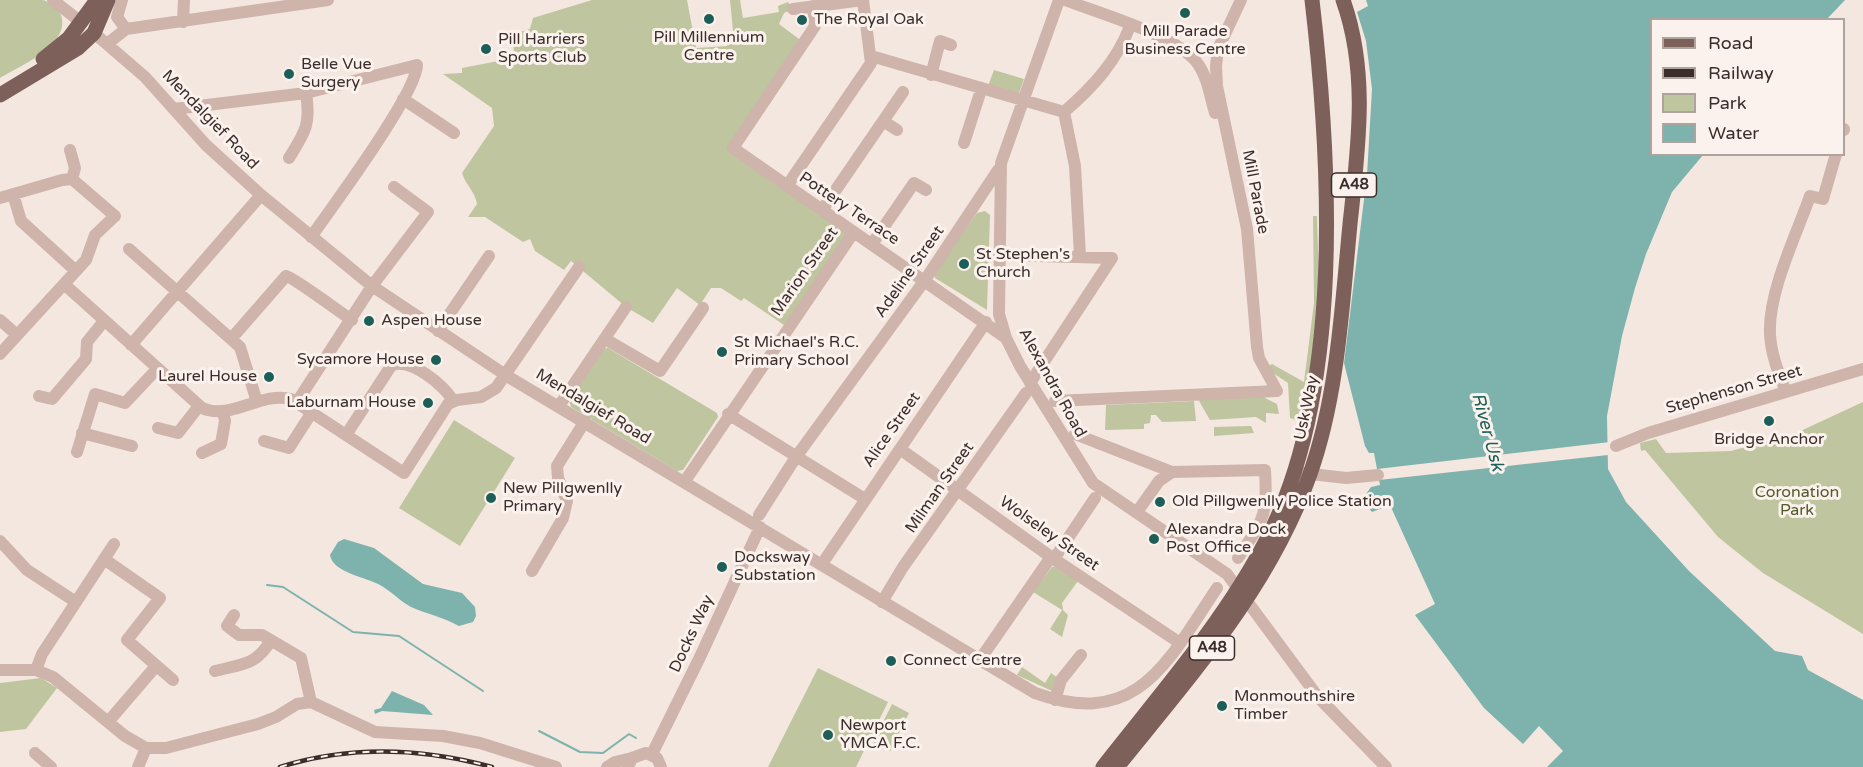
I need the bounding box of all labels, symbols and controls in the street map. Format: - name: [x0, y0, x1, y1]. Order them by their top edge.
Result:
- marker: Mill Parade Business Centre: [1178, 6, 1192, 20]
- place label: The Royal Oak: [814, 10, 924, 30]
- marker: Pill Millennium Centre: [702, 12, 716, 26]
- marker: The Royal Oak: [795, 13, 809, 27]
- legend: [1650, 18, 1845, 156]
- place label: Mill Parade Business Centre: [1124, 22, 1246, 60]
- place label: Pill Millennium Centre: [654, 28, 764, 66]
- place label: Pill Harriers Sports Club: [498, 30, 587, 68]
- text: Road: [1708, 32, 1753, 54]
- marker: Pill Harriers Sports Club: [479, 42, 493, 56]
- place label: Belle Vue Surgery: [301, 55, 371, 93]
- text: Railway: [1708, 62, 1774, 84]
- street label: Mendalgief Road: [158, 66, 262, 174]
- marker: Belle Vue Surgery: [282, 67, 296, 81]
- text: Park: [1708, 92, 1746, 114]
- text: Water: [1708, 122, 1759, 144]
- street label: Mill Parade: [1237, 148, 1273, 236]
- street label: Pottery Terrace: [795, 168, 903, 250]
- road number: A48: [1332, 173, 1376, 197]
- street label: Adeline Street: [871, 222, 949, 322]
- street label: Marion Street: [767, 224, 843, 320]
- place label: St Stephen's Church: [976, 245, 1070, 283]
- marker: St Stephen's Church: [957, 257, 971, 271]
- place label: Aspen House: [381, 311, 482, 331]
- marker: Aspen House: [362, 314, 376, 328]
- street label: Alexandra Road: [1014, 325, 1090, 441]
- place label: St Michael's R.C. Primary School: [734, 333, 859, 371]
- marker: St Michael's R.C. Primary School: [715, 345, 729, 359]
- place label: Sycamore House: [297, 350, 424, 370]
- marker: Sycamore House: [429, 353, 443, 367]
- street label: Stephenson Street: [1664, 361, 1804, 419]
- street label: Mendalgief Road: [532, 365, 654, 449]
- place label: Laurel House: [158, 367, 257, 387]
- marker: Laurel House: [262, 370, 276, 384]
- street label: Usk Way: [1291, 374, 1323, 442]
- street label: Alice Street: [859, 389, 925, 471]
- water label: River Usk: [1466, 390, 1508, 474]
- place label: Laburnam House: [286, 393, 416, 413]
- marker: Laburnam House: [421, 396, 435, 410]
- marker: Bridge Anchor: [1762, 414, 1776, 428]
- place label: Bridge Anchor: [1714, 430, 1824, 450]
- street label: Milman Street: [902, 439, 978, 537]
- place label: New Pillgwenlly Primary: [503, 479, 622, 517]
- park label: Coronation Park: [1755, 483, 1839, 521]
- marker: New Pillgwenlly Primary: [484, 491, 498, 505]
- street label: Wolseley Street: [995, 492, 1103, 576]
- place label: Old Pillgwenlly Police Station: [1172, 492, 1392, 512]
- marker: Old Pillgwenlly Police Station: [1153, 495, 1167, 509]
- place label: Alexandra Dock Post Office: [1166, 520, 1286, 558]
- marker: Alexandra Dock Post Office: [1147, 532, 1161, 546]
- place label: Docksway Substation: [734, 548, 816, 586]
- marker: Docksway Substation: [715, 560, 729, 574]
- street label: Docks Way: [666, 592, 718, 676]
- road number: A48: [1190, 636, 1234, 660]
- place label: Connect Centre: [903, 651, 1021, 671]
- marker: Connect Centre: [884, 654, 898, 668]
- place label: Monmouthshire Timber: [1234, 687, 1355, 725]
- marker: Monmouthshire Timber: [1215, 699, 1229, 713]
- place label: Newport YMCA F.C.: [840, 716, 921, 754]
- marker: Newport YMCA F.C.: [821, 728, 835, 742]

